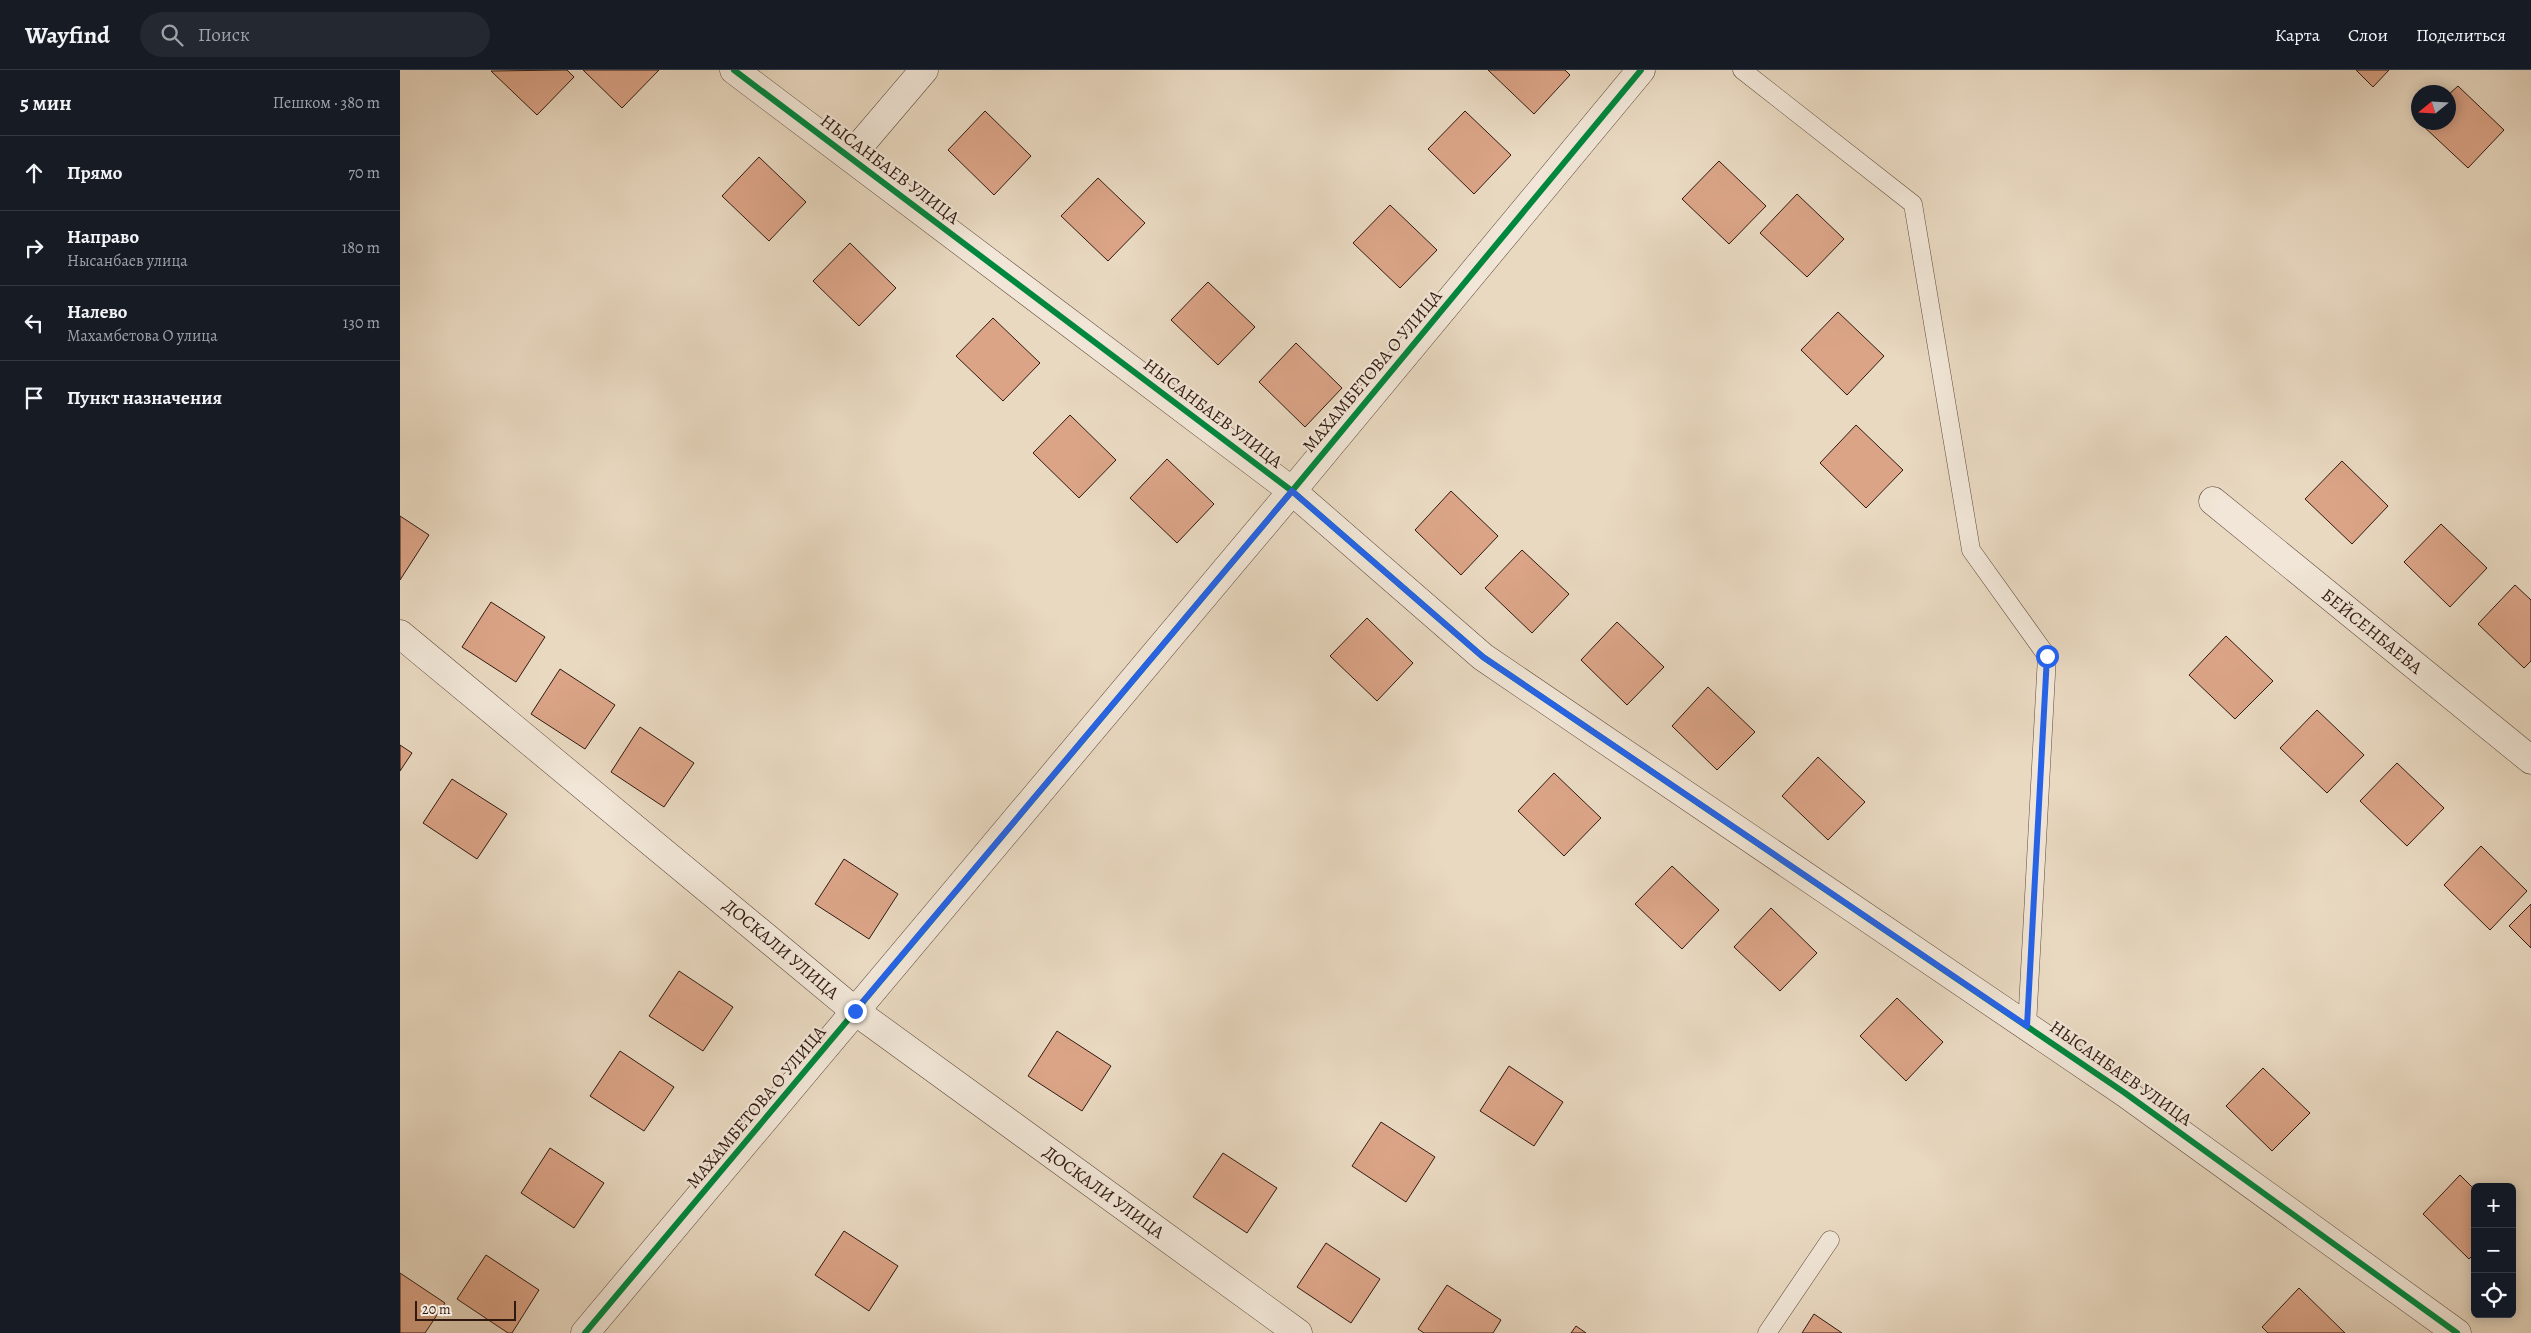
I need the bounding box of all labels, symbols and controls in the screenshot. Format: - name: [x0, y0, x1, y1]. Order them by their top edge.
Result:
- search box: [140, 12, 490, 57]
- text: Wayfind: [25, 19, 110, 51]
- icon: search: [158, 21, 186, 49]
- text: Поиск: [198, 22, 250, 48]
- text: Карта: [2275, 23, 2320, 47]
- text: Слои: [2348, 23, 2388, 47]
- text: Поделиться: [2416, 23, 2506, 47]
- north arrow: [2411, 85, 2456, 130]
- text: 5 мин: [20, 89, 72, 117]
- text: Пешком · 380 m: [273, 92, 380, 114]
- street label: НЫСАНБАЕВ УЛИЦА: [815, 109, 965, 230]
- icon: ahead: [20, 159, 48, 187]
- text: Прямо: [67, 160, 122, 186]
- text: 70 m: [348, 162, 380, 184]
- text: Направо: [67, 224, 139, 250]
- icon: right: [20, 234, 48, 262]
- text: 180 m: [342, 237, 380, 259]
- text: Нысанбаев улица: [67, 250, 188, 272]
- street label: МАХАМБЕТОВА О УЛИЦА: [1297, 284, 1447, 457]
- text: Налево: [67, 299, 127, 325]
- icon: left: [20, 309, 48, 337]
- text: 130 m: [343, 312, 380, 334]
- text: Махамбетова О улица: [67, 325, 218, 347]
- street label: НЫСАНБАЕВ УЛИЦА: [1138, 353, 1288, 474]
- icon: arrive: [20, 384, 48, 412]
- text: Пункт назначения: [67, 385, 222, 411]
- street label: БЕЙСЕНБАЕВА: [2316, 583, 2428, 679]
- route start: [2036, 645, 2059, 668]
- street label: ДОСКАЛИ УЛИЦА: [718, 893, 844, 1005]
- route end: [844, 1000, 867, 1023]
- street label: НЫСАНБАЕВ УЛИЦА: [2045, 1015, 2197, 1131]
- street label: МАХАМБЕТОВА О УЛИЦА: [681, 1020, 831, 1193]
- street label: ДОСКАЛИ УЛИЦА: [1039, 1140, 1170, 1244]
- map controls: [2471, 1183, 2516, 1318]
- button: +: [2471, 1183, 2516, 1228]
- button: −: [2471, 1228, 2516, 1273]
- button: locate: [2471, 1273, 2516, 1318]
- scale bar: [415, 1298, 516, 1321]
- text: 20 m: [422, 1300, 451, 1319]

